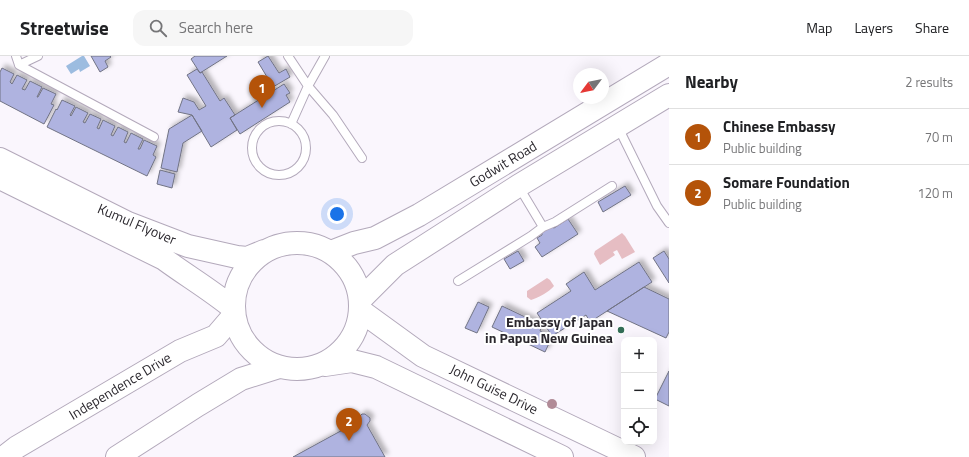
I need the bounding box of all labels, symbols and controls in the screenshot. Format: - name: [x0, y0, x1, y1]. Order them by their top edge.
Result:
- search box: [133, 10, 413, 46]
- text: Streetwise: [20, 13, 109, 42]
- text: Search here: [179, 16, 253, 39]
- icon: search: [147, 17, 169, 39]
- text: Map: [806, 17, 832, 38]
- text: Layers: [854, 17, 893, 38]
- text: Share: [915, 17, 949, 38]
- north arrow: [573, 68, 609, 104]
- text: Nearby: [685, 69, 738, 95]
- text: 2 results: [905, 72, 953, 92]
- pin: 1: [249, 75, 275, 108]
- text: Chinese Embassy: [723, 115, 836, 138]
- text: 1: [694, 127, 702, 147]
- text: 70 m: [925, 127, 953, 147]
- street label: Godwit Road: [465, 135, 540, 192]
- text: Public building: [723, 138, 802, 158]
- text: Somare Foundation: [723, 171, 850, 194]
- text: 2: [694, 183, 702, 203]
- text: 120 m: [917, 183, 953, 203]
- text: Public building: [723, 194, 802, 214]
- street label: Kumul Flyover: [95, 198, 180, 250]
- your location: [327, 204, 347, 224]
- place label: Embassy of Japan in Papua New Guinea: [485, 311, 613, 348]
- marker: Embassy of Japan in Papua New Guinea: [616, 325, 626, 335]
- map controls: [621, 337, 657, 445]
- button: +: [621, 337, 657, 373]
- street label: Independence Drive: [65, 347, 175, 424]
- street label: John Guise Drive: [447, 358, 542, 419]
- button: −: [621, 373, 657, 409]
- pin: 2: [336, 408, 362, 441]
- button: locate: [621, 409, 657, 445]

